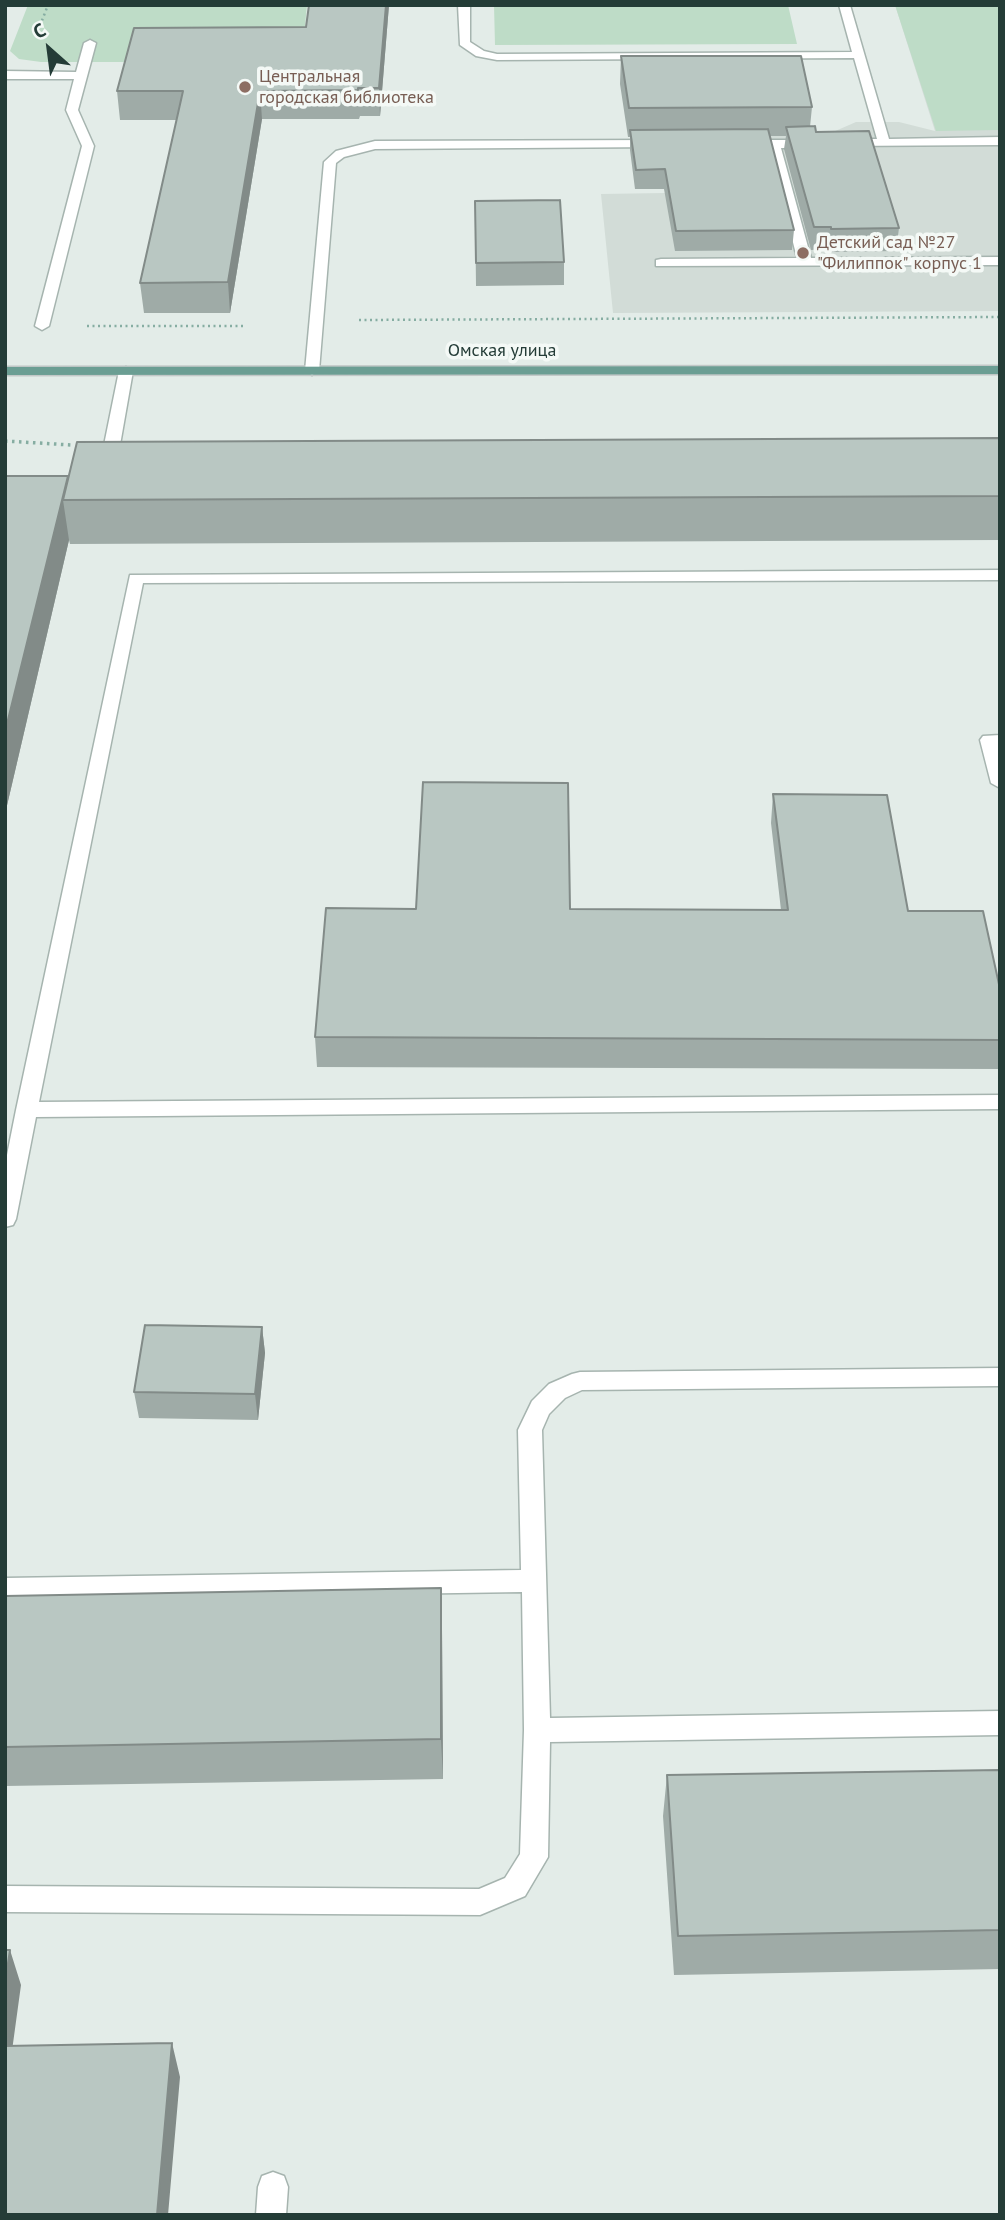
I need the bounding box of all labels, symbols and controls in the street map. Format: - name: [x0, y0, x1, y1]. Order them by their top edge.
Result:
- north arrow: [14, 14, 84, 84]
- text: С: [29, 17, 49, 44]
- place label: Центральная городская библиотека: [259, 66, 434, 108]
- marker: Центральная городская библиотека: [237, 79, 253, 95]
- place label: Детский сад №27 "Филиппок" корпус 1: [817, 232, 982, 274]
- marker: Детский сад №27 "Филиппок" корпус 1: [795, 245, 811, 261]
- street label: Омская улица: [448, 340, 556, 362]

